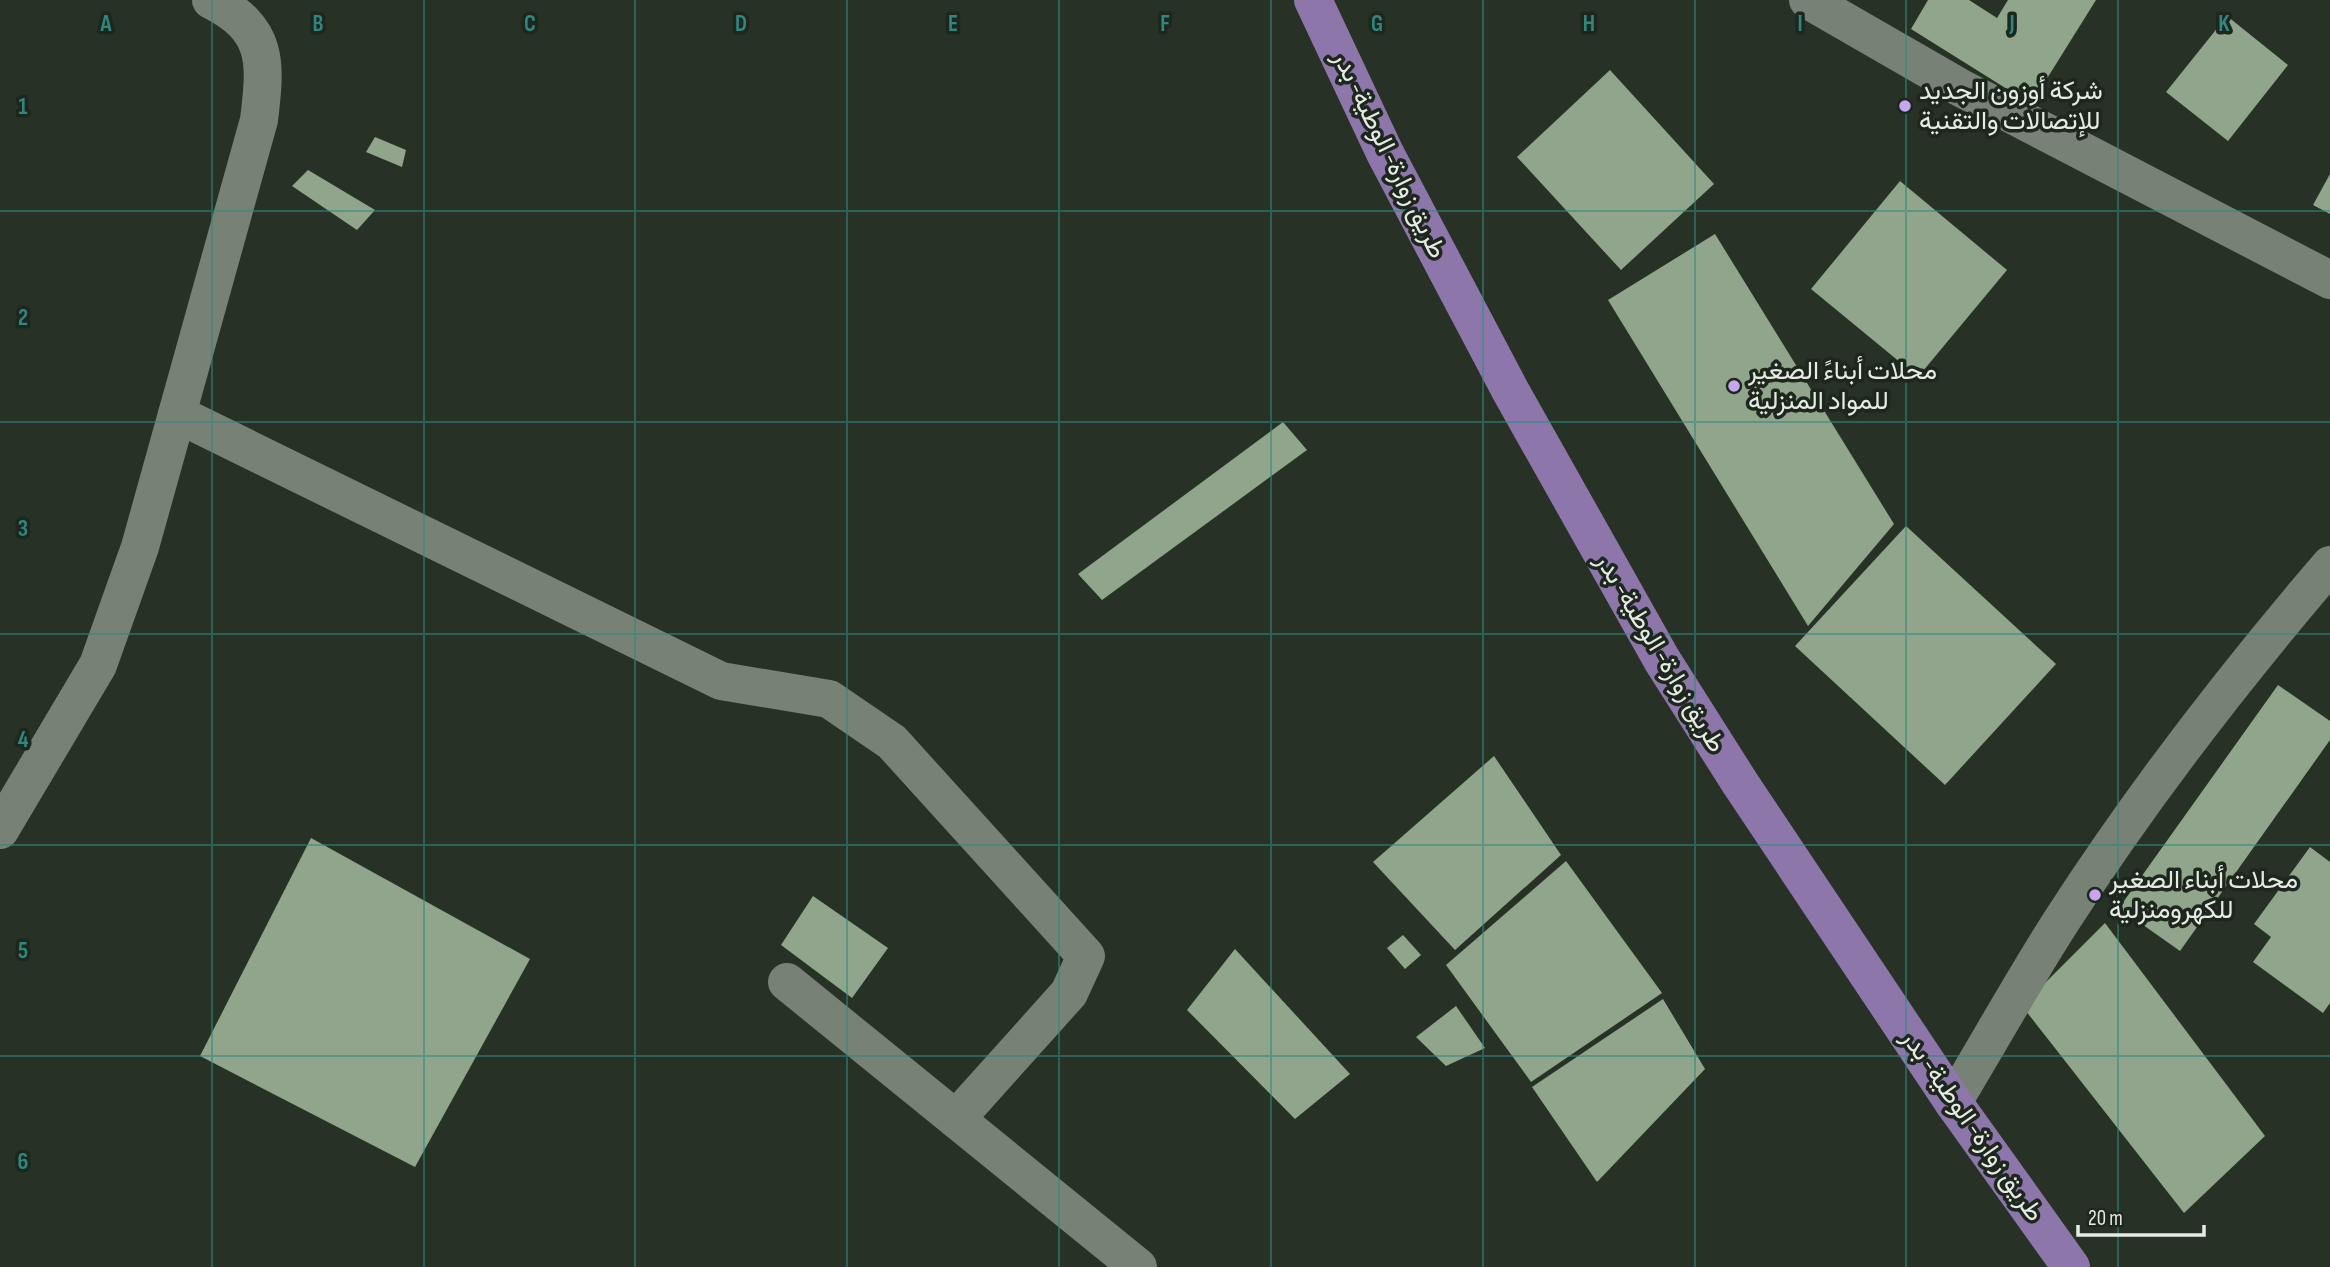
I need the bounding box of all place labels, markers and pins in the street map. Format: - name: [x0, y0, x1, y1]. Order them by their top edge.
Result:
- place label: شركة أوزون الجديد للإتصالات والتقنية: [1919, 75, 2103, 138]
- marker: شركة أوزون الجديد للإتصالات والتقنية: [1897, 98, 1913, 114]
- place label: محلات أبناءً الصغير للمواد المنزلية: [1747, 355, 1937, 417]
- marker: محلات أبناءً الصغير للمواد المنزلية: [1726, 378, 1742, 394]
- place label: محلات أبناء الصغير للكهرومنزلية: [2108, 864, 2298, 926]
- marker: محلات أبناء الصغير للكهرومنزلية: [2087, 887, 2103, 903]

